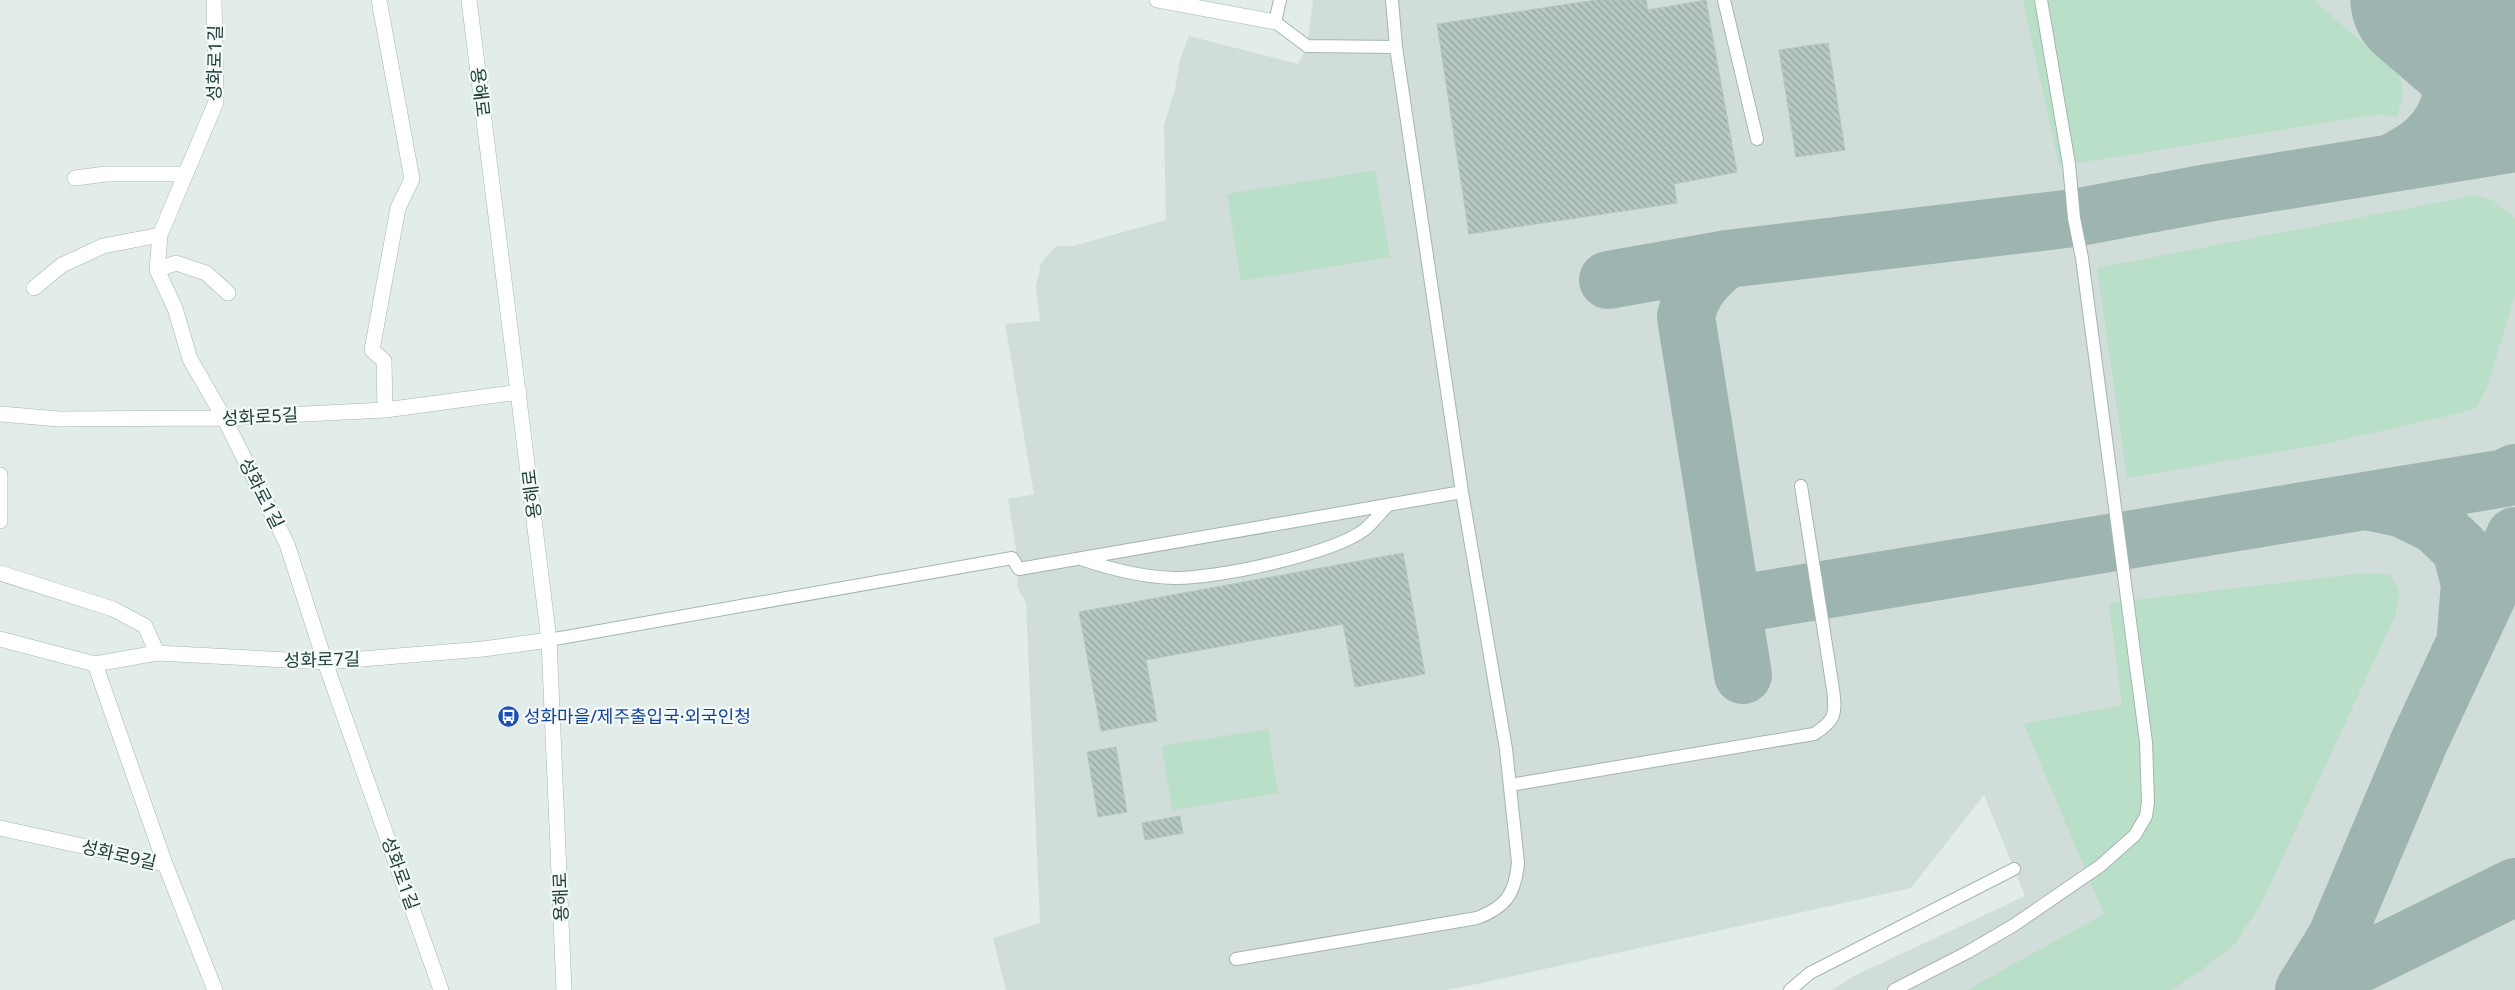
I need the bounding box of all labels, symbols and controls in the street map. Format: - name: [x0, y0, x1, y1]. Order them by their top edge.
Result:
- street label: 성화로1길: [201, 25, 227, 101]
- street label: 용해로: [466, 66, 496, 118]
- street label: 성화로5길: [221, 402, 299, 430]
- street label: 성화로1길: [234, 453, 290, 533]
- street label: 용해로: [516, 468, 546, 520]
- street label: 성화로7길: [284, 646, 360, 672]
- bus stop icon: 성화마을/제주출입국·외국인청: [496, 704, 520, 728]
- place label: 성화마을/제주출입국·외국인청: [524, 704, 751, 728]
- street label: 성화로1길: [377, 833, 425, 913]
- street label: 성화로9길: [79, 834, 159, 874]
- street label: 용해로: [547, 872, 573, 922]

